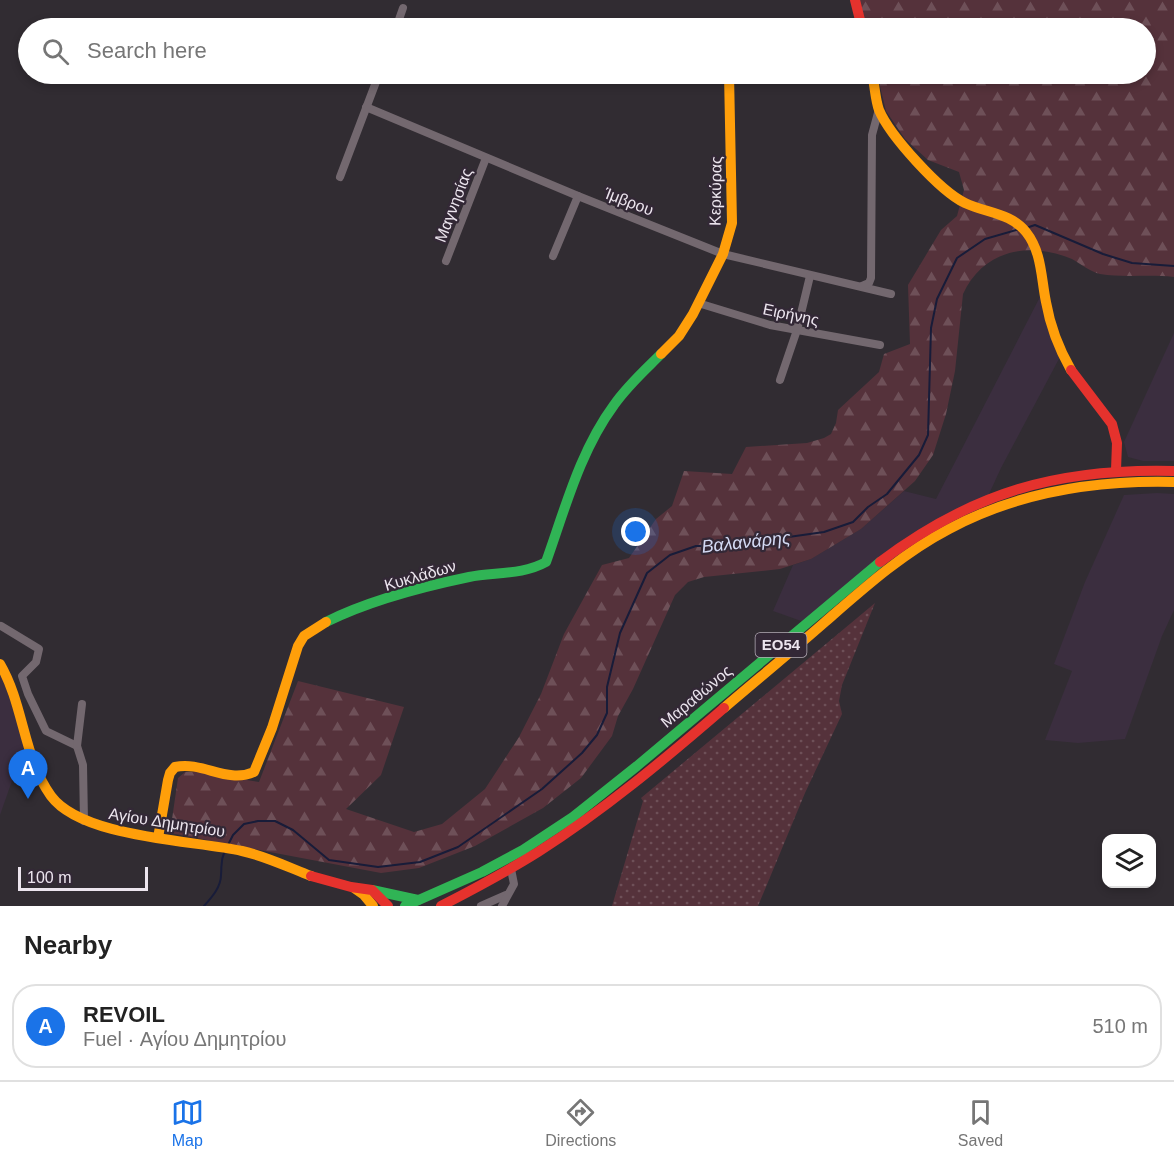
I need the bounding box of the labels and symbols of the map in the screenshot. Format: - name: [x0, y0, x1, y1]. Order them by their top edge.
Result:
- street label: Κερκύρας: [706, 156, 725, 226]
- street label: Μαγνησίας: [432, 166, 475, 245]
- street label: Ίμβρου: [601, 184, 656, 219]
- street label: Ειρήνης: [761, 300, 821, 329]
- your location: [621, 517, 650, 546]
- water label: Βαλανάρης: [700, 527, 792, 557]
- street label: Κυκλάδων: [382, 557, 458, 594]
- road number: ΕΟ54: [756, 633, 806, 657]
- street label: Μαραθώνος: [658, 662, 735, 731]
- pin: A: [9, 750, 48, 799]
- street label: Αγίου Δημητρίου: [108, 805, 226, 840]
- scale bar: [18, 864, 148, 892]

